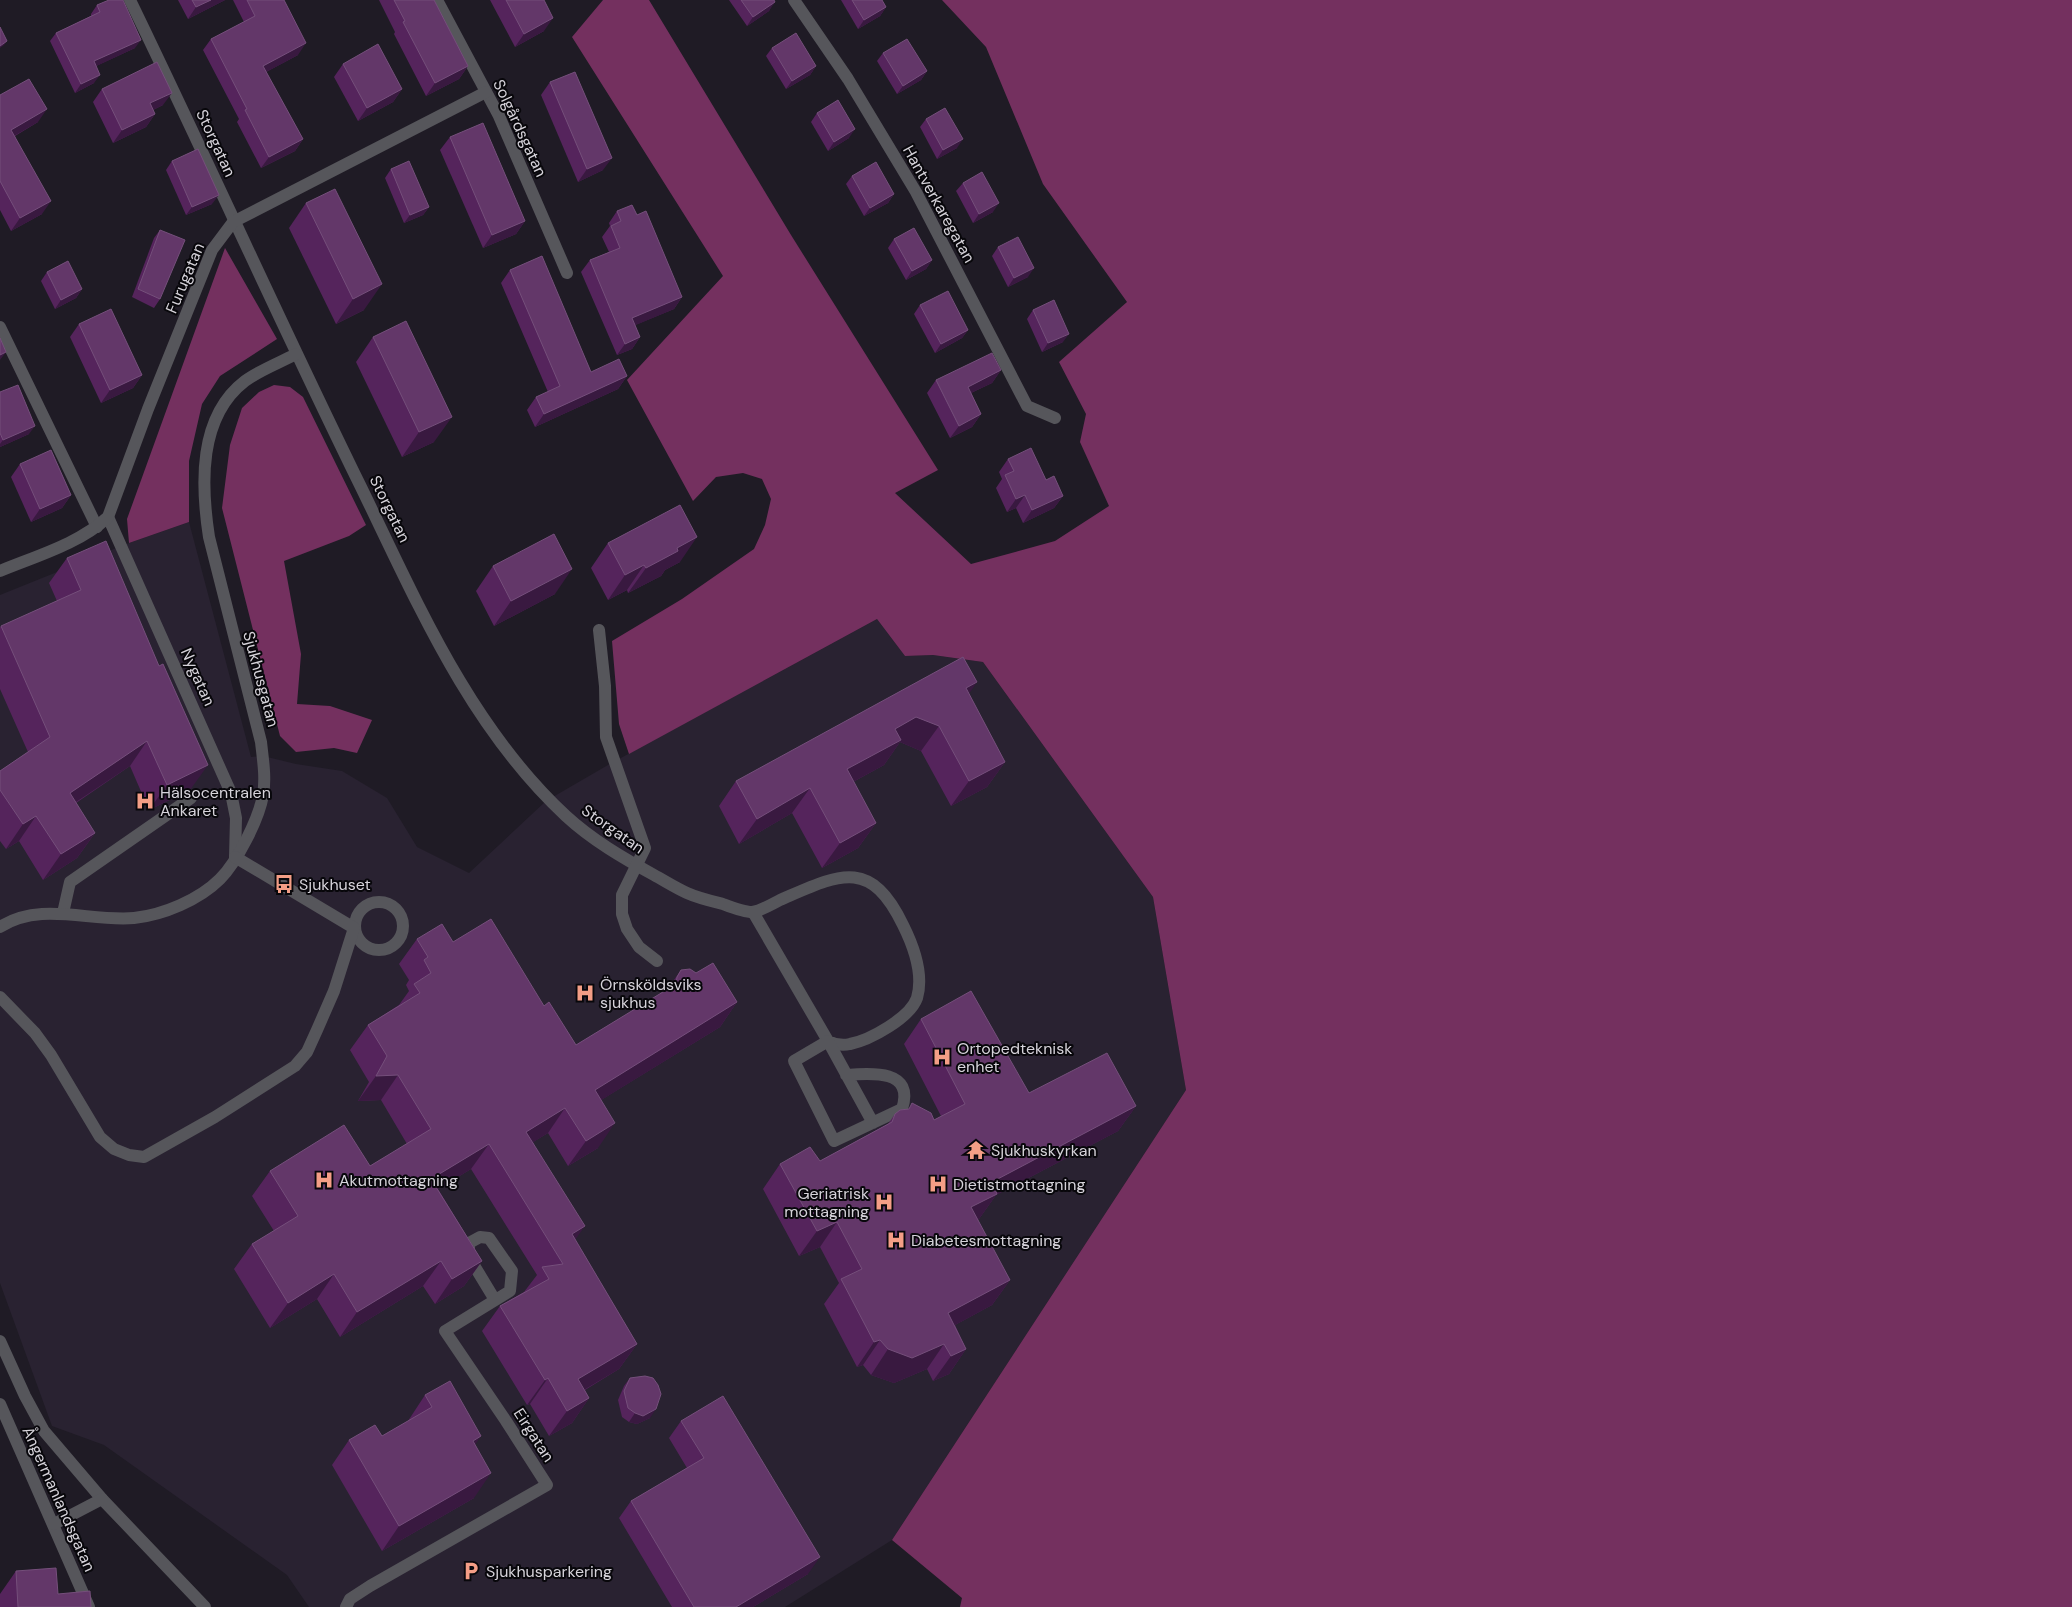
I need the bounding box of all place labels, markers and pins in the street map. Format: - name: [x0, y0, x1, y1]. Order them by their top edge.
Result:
- place label: Hälsocentralen Ankaret: [160, 782, 271, 821]
- hospital icon: Hälsocentralen Ankaret: [134, 790, 156, 812]
- bus stop icon: Sjukhuset: [273, 873, 295, 895]
- place label: Sjukhuset: [299, 874, 371, 895]
- place label: Örnsköldsviks sjukhus: [600, 974, 702, 1013]
- hospital icon: Örnsköldsviks sjukhus: [574, 982, 596, 1004]
- place label: Ortopedteknisk enhet: [957, 1038, 1072, 1077]
- hospital icon: Ortopedteknisk enhet: [931, 1046, 953, 1068]
- temple icon: Sjukhuskyrkan: [965, 1139, 987, 1161]
- place label: Sjukhuskyrkan: [991, 1140, 1097, 1161]
- hospital icon: Akutmottagning: [313, 1169, 335, 1191]
- place label: Akutmottagning: [339, 1170, 458, 1191]
- hospital icon: Dietistmottagning: [927, 1173, 949, 1195]
- place label: Dietistmottagning: [953, 1174, 1086, 1195]
- place label: Geriatrisk mottagning: [784, 1183, 869, 1222]
- hospital icon: Geriatrisk mottagning: [873, 1191, 895, 1213]
- hospital icon: Diabetesmottagning: [885, 1229, 907, 1251]
- place label: Diabetesmottagning: [911, 1230, 1061, 1251]
- parking icon: Sjukhusparkering: [460, 1560, 482, 1582]
- place label: Sjukhusparkering: [486, 1561, 612, 1582]

